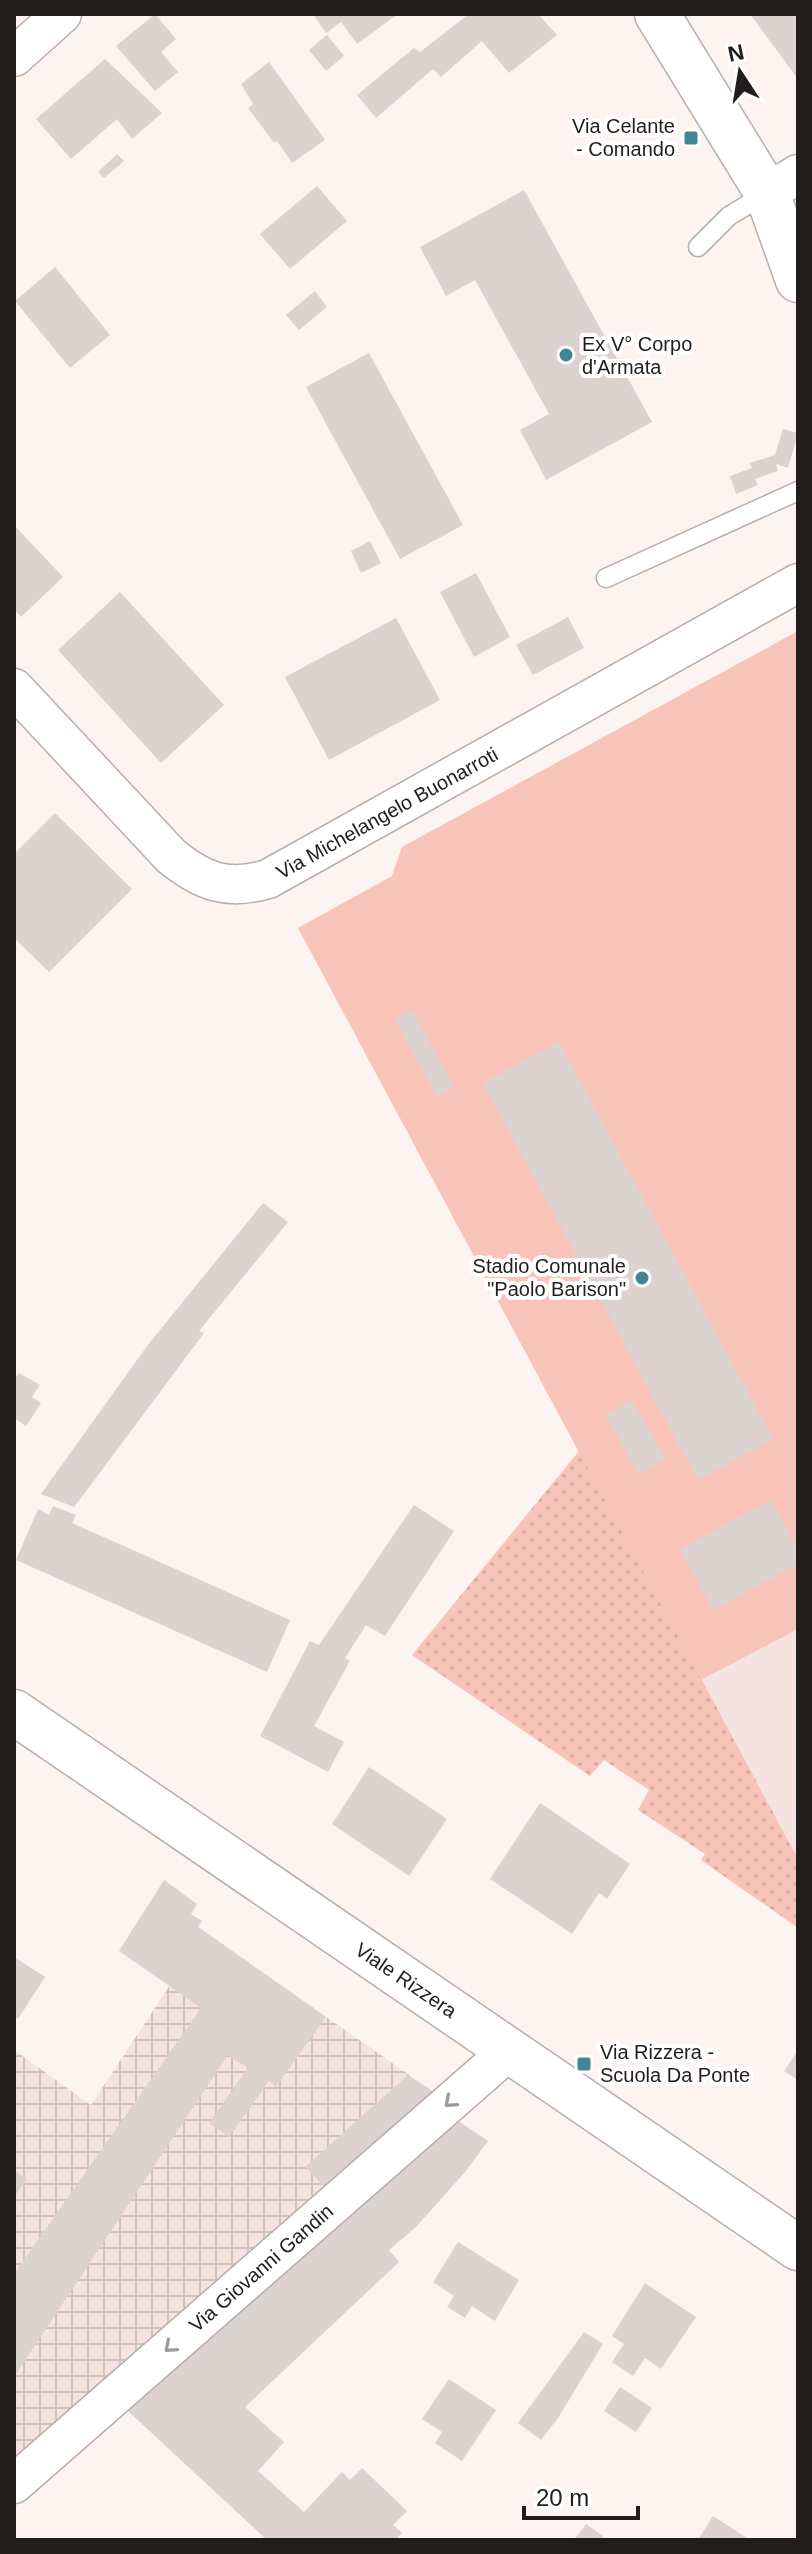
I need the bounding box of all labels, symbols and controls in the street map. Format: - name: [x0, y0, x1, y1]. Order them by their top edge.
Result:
- north arrow: [700, 32, 780, 112]
- text: N: [726, 39, 746, 67]
- place label: Via Celante - Comando: [572, 115, 675, 160]
- marker: Via Celante - Comando: [682, 129, 700, 147]
- place label: Ex V° Corpo d'Armata: [582, 333, 692, 378]
- marker: Ex V° Corpo d'Armata: [557, 346, 575, 364]
- street label: Via Michelangelo Buonarroti: [272, 743, 502, 883]
- place label: Stadio Comunale "Paolo Barison": [473, 1255, 626, 1300]
- marker: Stadio Comunale "Paolo Barison": [633, 1269, 651, 1287]
- street label: Viale Rizzera: [351, 1938, 462, 2022]
- place label: Via Rizzera - Scuola Da Ponte: [600, 2041, 750, 2086]
- marker: Via Rizzera - Scuola Da Ponte: [575, 2055, 593, 2073]
- one-way arrow: [445, 2092, 460, 2107]
- street label: Via Giovanni Gandin: [185, 2200, 337, 2336]
- one-way arrow: [165, 2338, 180, 2352]
- scale bar: [524, 2470, 638, 2520]
- text: 20 m: [536, 2484, 589, 2511]

